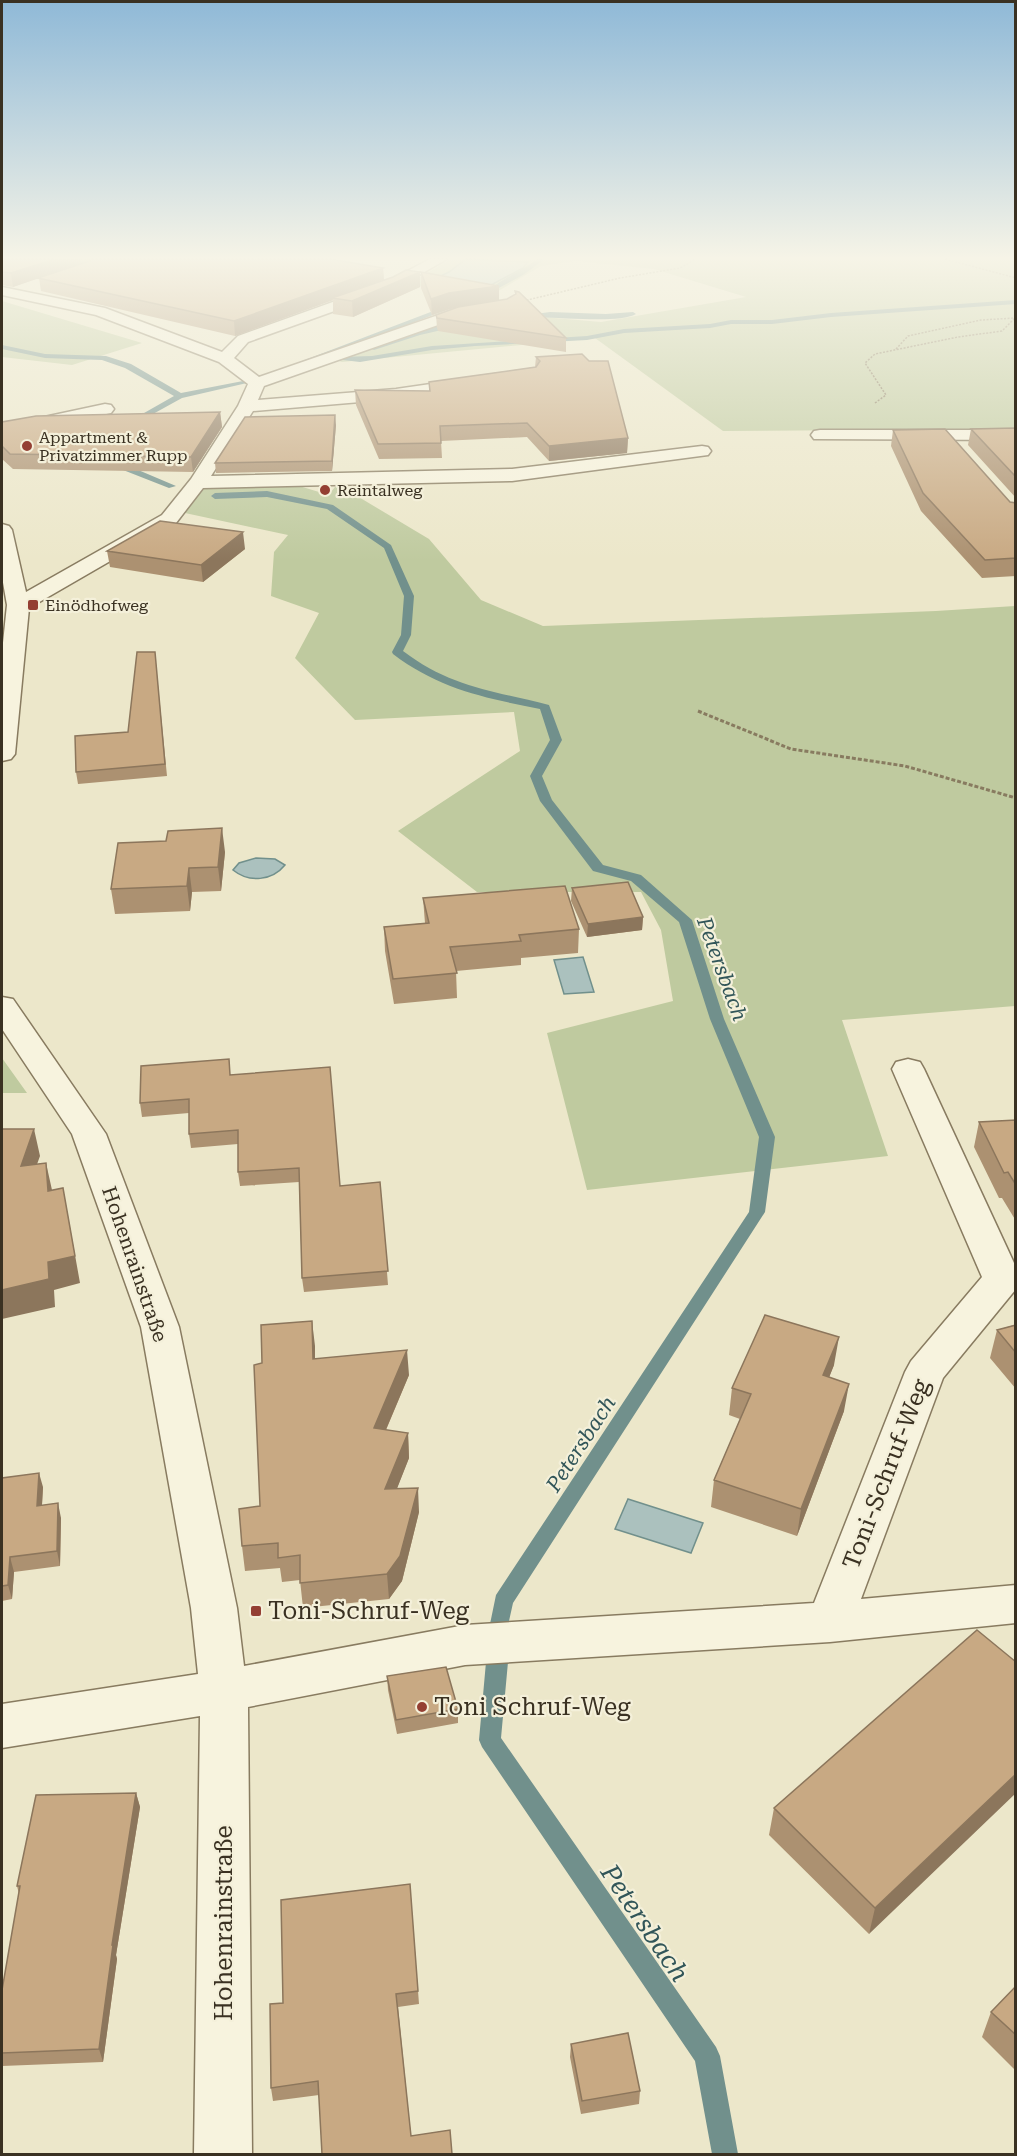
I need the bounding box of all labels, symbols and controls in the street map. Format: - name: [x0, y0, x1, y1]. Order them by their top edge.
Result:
- place label: Appartment & Privatzimmer Rupp: [39, 428, 188, 465]
- marker: Appartment & Privatzimmer Rupp: [20, 439, 34, 453]
- place label: Reintalweg: [337, 481, 423, 500]
- marker: Reintalweg: [318, 483, 332, 497]
- place label: Einödhofweg: [45, 596, 149, 615]
- marker: Einödhofweg: [26, 598, 40, 612]
- water label: Petersbach: [692, 913, 752, 1025]
- street label: Hohenrainstraße: [97, 1183, 173, 1345]
- street label: Toni-Schruf-Weg: [837, 1375, 935, 1573]
- water label: Petersbach: [541, 1392, 621, 1497]
- place label: Toni-Schruf-Weg: [268, 1597, 470, 1625]
- marker: Toni-Schruf-Weg: [249, 1604, 263, 1618]
- place label: Toni Schruf-Weg: [434, 1693, 631, 1721]
- marker: Toni Schruf-Weg: [415, 1700, 429, 1714]
- street label: Hohenrainstraße: [210, 1825, 238, 2021]
- water label: Petersbach: [594, 1858, 695, 1987]

